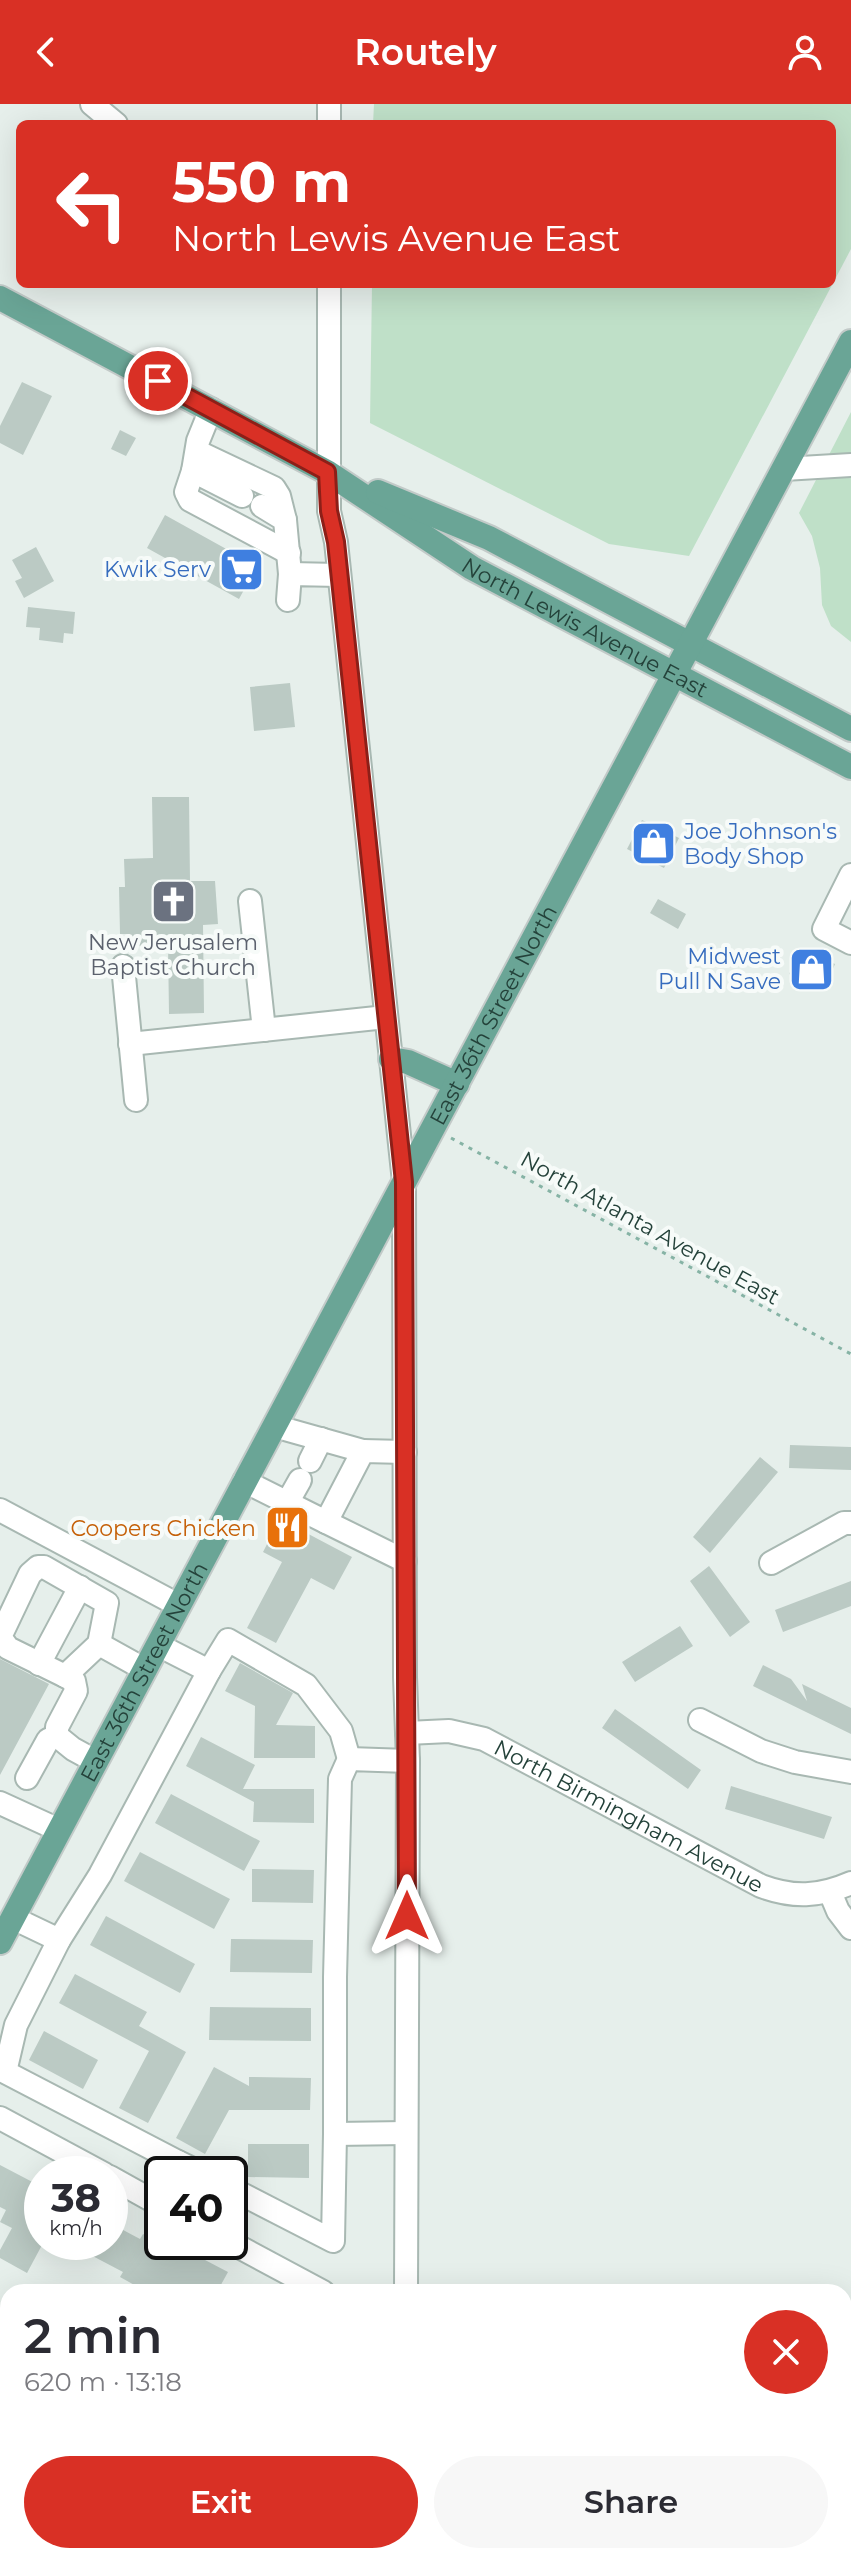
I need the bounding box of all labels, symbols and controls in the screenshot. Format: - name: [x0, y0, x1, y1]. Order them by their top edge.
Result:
- icon: back: [24, 30, 68, 74]
- text: Routely: [354, 30, 497, 74]
- icon: person: [783, 30, 827, 74]
- text: 550 m: [172, 148, 351, 216]
- icon: left: [40, 152, 144, 256]
- text: North Lewis Avenue East: [172, 216, 620, 260]
- pin: [124, 347, 192, 415]
- icon: arrive: [136, 359, 180, 403]
- supermarket icon: Kwik Serv: [218, 545, 266, 593]
- street label: North Lewis Avenue East: [457, 552, 713, 703]
- place label: Kwik Serv: [104, 556, 211, 583]
- place label: Joe Johnson's Body Shop: [683, 818, 837, 870]
- shop icon: Joe Johnson's Body Shop: [629, 820, 677, 868]
- church icon: New Jerusalem Baptist Church: [149, 877, 197, 925]
- street label: East 36th Street North: [424, 900, 563, 1130]
- place label: New Jerusalem Baptist Church: [88, 929, 258, 981]
- place label: Midwest Pull N Save: [658, 943, 781, 995]
- shop icon: Midwest Pull N Save: [788, 945, 836, 993]
- street label: North Atlanta Avenue East: [516, 1145, 784, 1311]
- restaurant icon: Coopers Chicken: [263, 1504, 311, 1552]
- place label: Coopers Chicken: [70, 1515, 256, 1542]
- street label: East 36th Street North: [74, 1557, 213, 1786]
- street label: North Birmingham Avenue: [490, 1733, 768, 1898]
- position arrow: [365, 1874, 449, 1958]
- speed limit sign: 40: [144, 2156, 248, 2260]
- text: 38: [51, 2173, 101, 2222]
- text: km/h: [49, 2216, 103, 2240]
- text: 2 min: [24, 2307, 162, 2365]
- button: close: [744, 2310, 828, 2394]
- text: 620 m · 13:18: [24, 2366, 182, 2398]
- button: Exit: [24, 2456, 418, 2548]
- button: Share: [434, 2456, 828, 2548]

